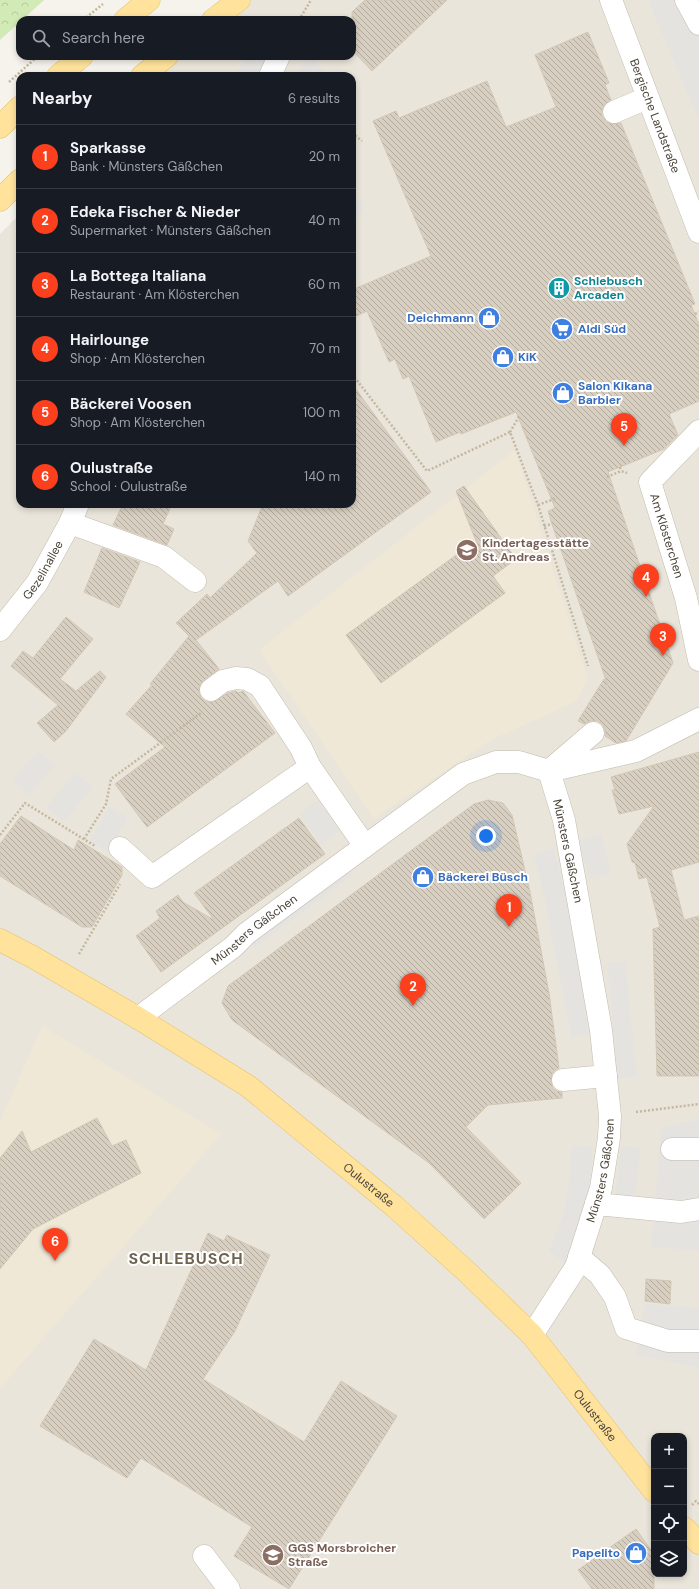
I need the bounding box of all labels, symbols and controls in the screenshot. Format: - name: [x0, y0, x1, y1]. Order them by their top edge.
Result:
- search box: [16, 16, 356, 60]
- icon: search: [30, 27, 52, 49]
- text: Search here: [62, 28, 145, 48]
- street label: Bergische Landstraße: [626, 56, 684, 176]
- text: Nearby: [32, 87, 92, 109]
- text: 6 results: [288, 90, 340, 107]
- text: Sparkasse: [70, 138, 146, 158]
- text: 1: [43, 148, 47, 165]
- text: 20 m: [309, 148, 340, 165]
- text: Bank · Münsters Gäßchen: [70, 158, 223, 175]
- text: Edeka Fischer & Nieder: [70, 202, 240, 222]
- text: 2: [41, 212, 49, 229]
- text: 40 m: [308, 212, 340, 229]
- text: Supermarket · Münsters Gäßchen: [70, 222, 271, 239]
- text: La Bottega Italiana: [70, 266, 206, 286]
- place label: Schlebusch Arcaden: [574, 273, 643, 303]
- building icon: Schlebusch Arcaden: [546, 275, 572, 301]
- text: 3: [41, 276, 49, 293]
- text: 60 m: [308, 276, 340, 293]
- text: Restaurant · Am Klösterchen: [70, 286, 239, 303]
- shop icon: Deichmann: [476, 305, 502, 331]
- place label: Deichmann: [407, 310, 474, 326]
- supermarket icon: Aldi Süd: [549, 316, 575, 342]
- place label: Aldi Süd: [578, 321, 626, 337]
- text: Hairlounge: [70, 330, 149, 350]
- text: 4: [41, 340, 49, 357]
- text: 70 m: [309, 340, 340, 357]
- shop icon: KiK: [490, 344, 516, 370]
- place label: KiK: [518, 349, 537, 365]
- text: Shop · Am Klösterchen: [70, 350, 205, 367]
- place label: Salon Kikana Barbier: [578, 378, 652, 408]
- shop icon: Salon Kikana Barbier: [550, 380, 576, 406]
- text: Bäckerei Voosen: [70, 394, 191, 414]
- text: 5: [41, 404, 49, 421]
- text: 100 m: [303, 404, 340, 421]
- pin: 5: [611, 413, 637, 446]
- text: Shop · Am Klösterchen: [70, 414, 205, 431]
- text: Oulustraße: [70, 458, 153, 478]
- text: 6: [41, 468, 49, 485]
- text: 140 m: [304, 468, 340, 485]
- text: School · Oulustraße: [70, 478, 187, 495]
- street label: Am Klösterchen: [646, 492, 687, 580]
- place label: Kindertagesstätte St. Andreas: [482, 535, 589, 565]
- school or university icon: Kindertagesstätte St. Andreas: [454, 537, 480, 563]
- street label: Gezelinallee: [19, 538, 67, 603]
- pin: 4: [633, 564, 659, 597]
- pin: 3: [650, 623, 676, 656]
- street label: Münsters Gäßchen: [549, 798, 587, 904]
- your location: [476, 826, 496, 846]
- shop icon: Bäckerei Büsch: [410, 864, 436, 890]
- place label: Bäckerei Büsch: [438, 869, 528, 885]
- street label: Münsters Gäßchen: [208, 891, 300, 969]
- pin: 1: [496, 894, 522, 927]
- pin: 2: [400, 973, 426, 1006]
- street label: Münsters Gäßchen: [583, 1118, 618, 1224]
- street label: Oulustraße: [340, 1159, 398, 1211]
- pin: 6: [42, 1228, 68, 1261]
- district label: SCHLEBUSCH: [128, 1248, 244, 1269]
- street label: Oulustraße: [570, 1386, 620, 1445]
- map controls: [651, 1433, 687, 1577]
- button: +: [651, 1433, 687, 1469]
- button: −: [651, 1469, 687, 1505]
- button: locate: [651, 1505, 687, 1541]
- place label: GGS Morsbroicher Straße: [288, 1540, 396, 1570]
- shop icon: Papelito: [623, 1540, 649, 1566]
- button: layers: [651, 1541, 687, 1577]
- school or university icon: GGS Morsbroicher Straße: [260, 1542, 286, 1568]
- place label: Papelito: [572, 1545, 620, 1561]

